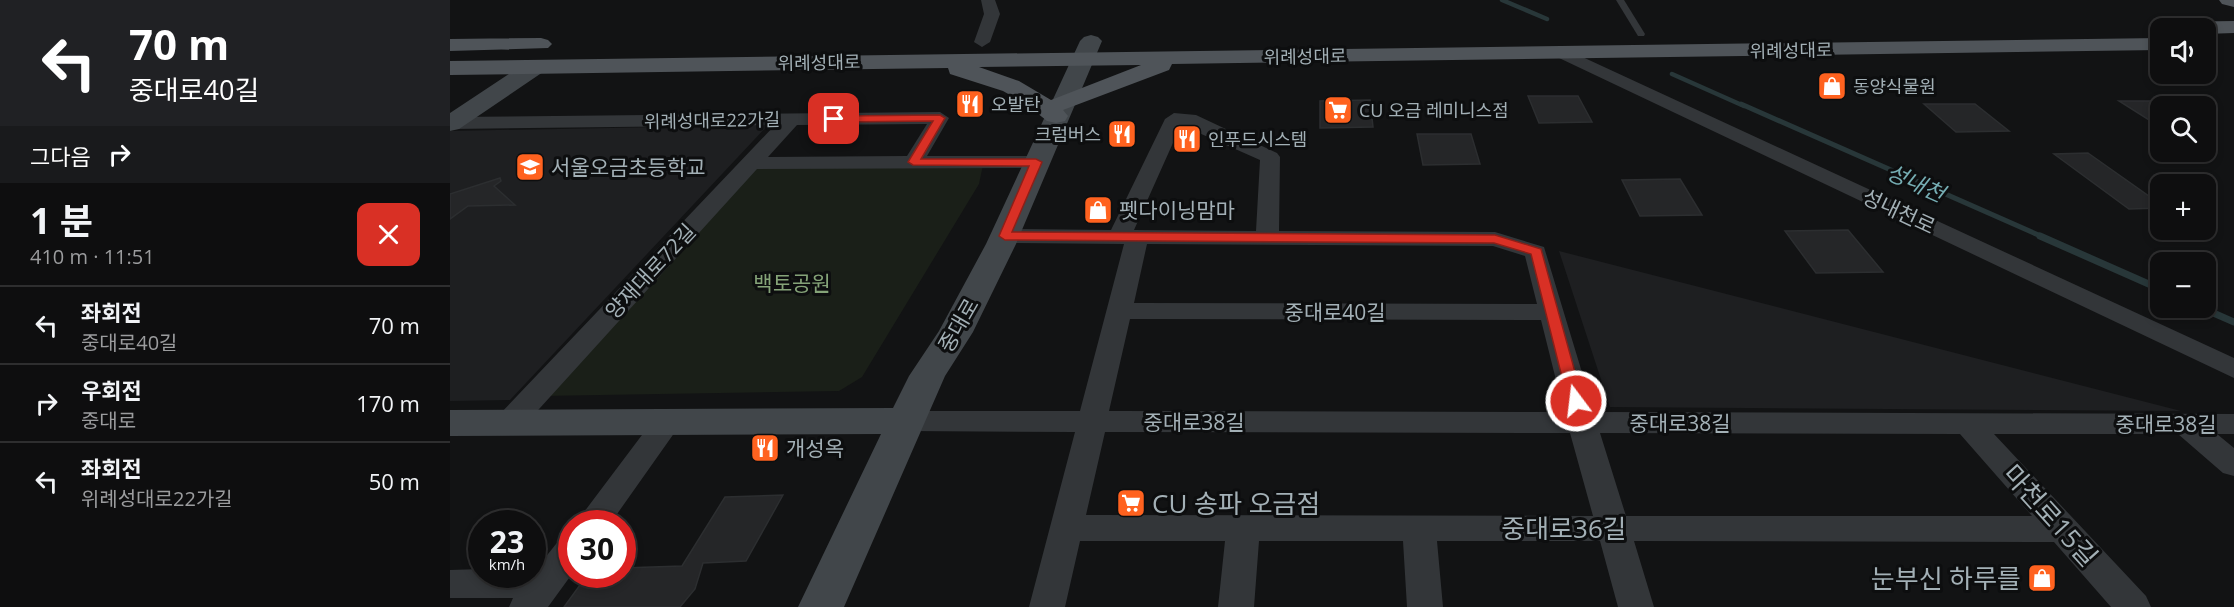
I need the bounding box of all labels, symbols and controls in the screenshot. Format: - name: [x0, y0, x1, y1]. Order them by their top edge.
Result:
- text: 70 m: [129, 15, 229, 72]
- map controls: [2150, 18, 2216, 318]
- button: sound: [2150, 18, 2216, 84]
- icon: left: [30, 24, 108, 102]
- street label: 위례성대로: [1749, 37, 1833, 63]
- street label: 위례성대로: [1263, 43, 1347, 69]
- street label: 위례성대로: [777, 49, 861, 75]
- shop icon: 동양식물원: [1816, 70, 1848, 102]
- text: 중대로40길: [129, 71, 259, 108]
- place label: 동양식물원: [1853, 74, 1936, 98]
- restaurant icon: 오발탄: [954, 88, 986, 120]
- place label: 오발탄: [991, 92, 1041, 116]
- pin: [808, 93, 859, 144]
- supermarket icon: CU 오금 레미니스점: [1322, 94, 1354, 126]
- button: search: [2150, 96, 2216, 162]
- place label: CU 오금 레미니스점: [1359, 98, 1509, 122]
- icon: arrive: [817, 102, 850, 135]
- street label: 위례성대로22가길: [644, 107, 780, 133]
- restaurant icon: 크럼버스: [1106, 118, 1138, 150]
- place label: 크럼버스: [1035, 122, 1101, 146]
- restaurant icon: 인푸드시스템: [1171, 123, 1203, 155]
- place label: 인푸드시스템: [1208, 127, 1307, 151]
- icon: right: [103, 138, 136, 171]
- text: 그다음: [30, 141, 91, 171]
- school or university icon: 서울오금초등학교: [514, 151, 546, 183]
- place label: 서울오금초등학교: [551, 153, 706, 181]
- water label: 성내천: [1882, 156, 1952, 209]
- button: +: [2150, 174, 2216, 240]
- street label: 성내천로: [1858, 182, 1940, 240]
- shop icon: 펫다이닝맘마: [1082, 194, 1114, 226]
- text: 1 분: [30, 196, 93, 245]
- place label: 펫다이닝맘마: [1119, 196, 1235, 224]
- button: close: [357, 203, 420, 266]
- street label: 양재대로72길: [599, 217, 701, 325]
- text: 410 m · 11:51: [30, 243, 155, 270]
- button: −: [2150, 252, 2216, 318]
- park label: 백토공원: [753, 269, 831, 297]
- street label: 중대로: [931, 293, 985, 357]
- text: 좌회전: [81, 297, 142, 327]
- street label: 중대로40길: [1284, 298, 1386, 326]
- icon: left: [30, 309, 63, 342]
- text: 70 m: [369, 310, 420, 340]
- text: 중대로40길: [81, 329, 177, 356]
- position arrow: [1544, 369, 1608, 433]
- text: 우회전: [81, 375, 142, 405]
- icon: right: [30, 387, 63, 420]
- text: 170 m: [356, 388, 420, 418]
- text: 중대로: [81, 407, 136, 434]
- street label: 중대로38길: [1143, 408, 1245, 436]
- street label: 중대로38길: [1629, 409, 1731, 437]
- street label: 중대로38길: [2115, 410, 2217, 438]
- restaurant icon: 개성옥: [749, 432, 781, 464]
- place label: 개성옥: [786, 434, 844, 462]
- text: 좌회전: [81, 453, 142, 483]
- street label: 마천로15길: [1996, 456, 2106, 574]
- icon: left: [30, 465, 63, 498]
- text: 50 m: [369, 466, 420, 496]
- text: 위례성대로22가길: [81, 485, 233, 512]
- place label: CU 송파 오금점: [1152, 485, 1320, 521]
- supermarket icon: CU 송파 오금점: [1115, 487, 1147, 519]
- speed limit sign: 30: [558, 510, 636, 588]
- street label: 중대로36길: [1501, 510, 1627, 546]
- text: 23: [490, 521, 524, 562]
- text: km/h: [489, 554, 525, 574]
- place label: 눈부신 하루를: [1871, 560, 2021, 596]
- shop icon: 눈부신 하루를: [2026, 562, 2058, 594]

